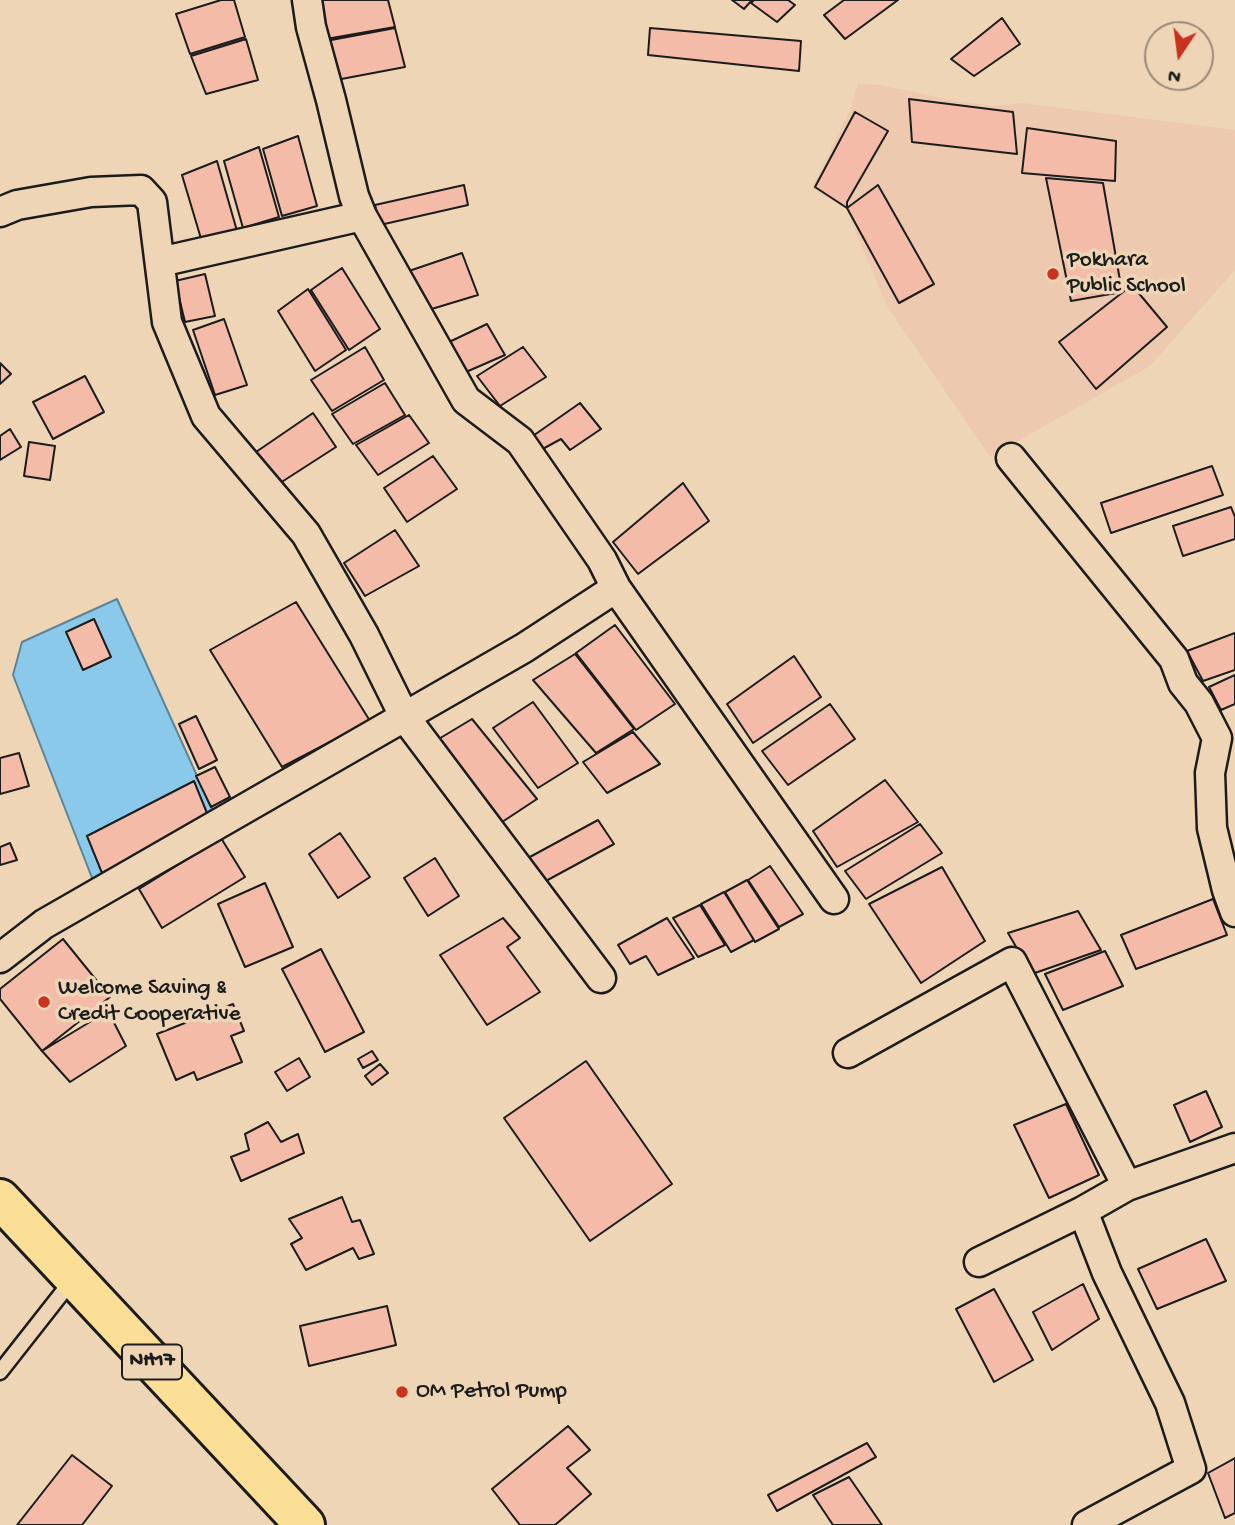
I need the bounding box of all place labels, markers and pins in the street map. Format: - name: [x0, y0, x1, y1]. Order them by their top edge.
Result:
- place label: Pokhara Public School: [1067, 247, 1186, 301]
- marker: Pokhara Public School: [1045, 266, 1061, 282]
- place label: Welcome Saving & Credit Cooperative: [58, 975, 241, 1029]
- marker: Welcome Saving & Credit Cooperative: [36, 994, 52, 1010]
- place label: OM Petrol Pump: [416, 1378, 567, 1406]
- marker: OM Petrol Pump: [394, 1384, 410, 1400]

